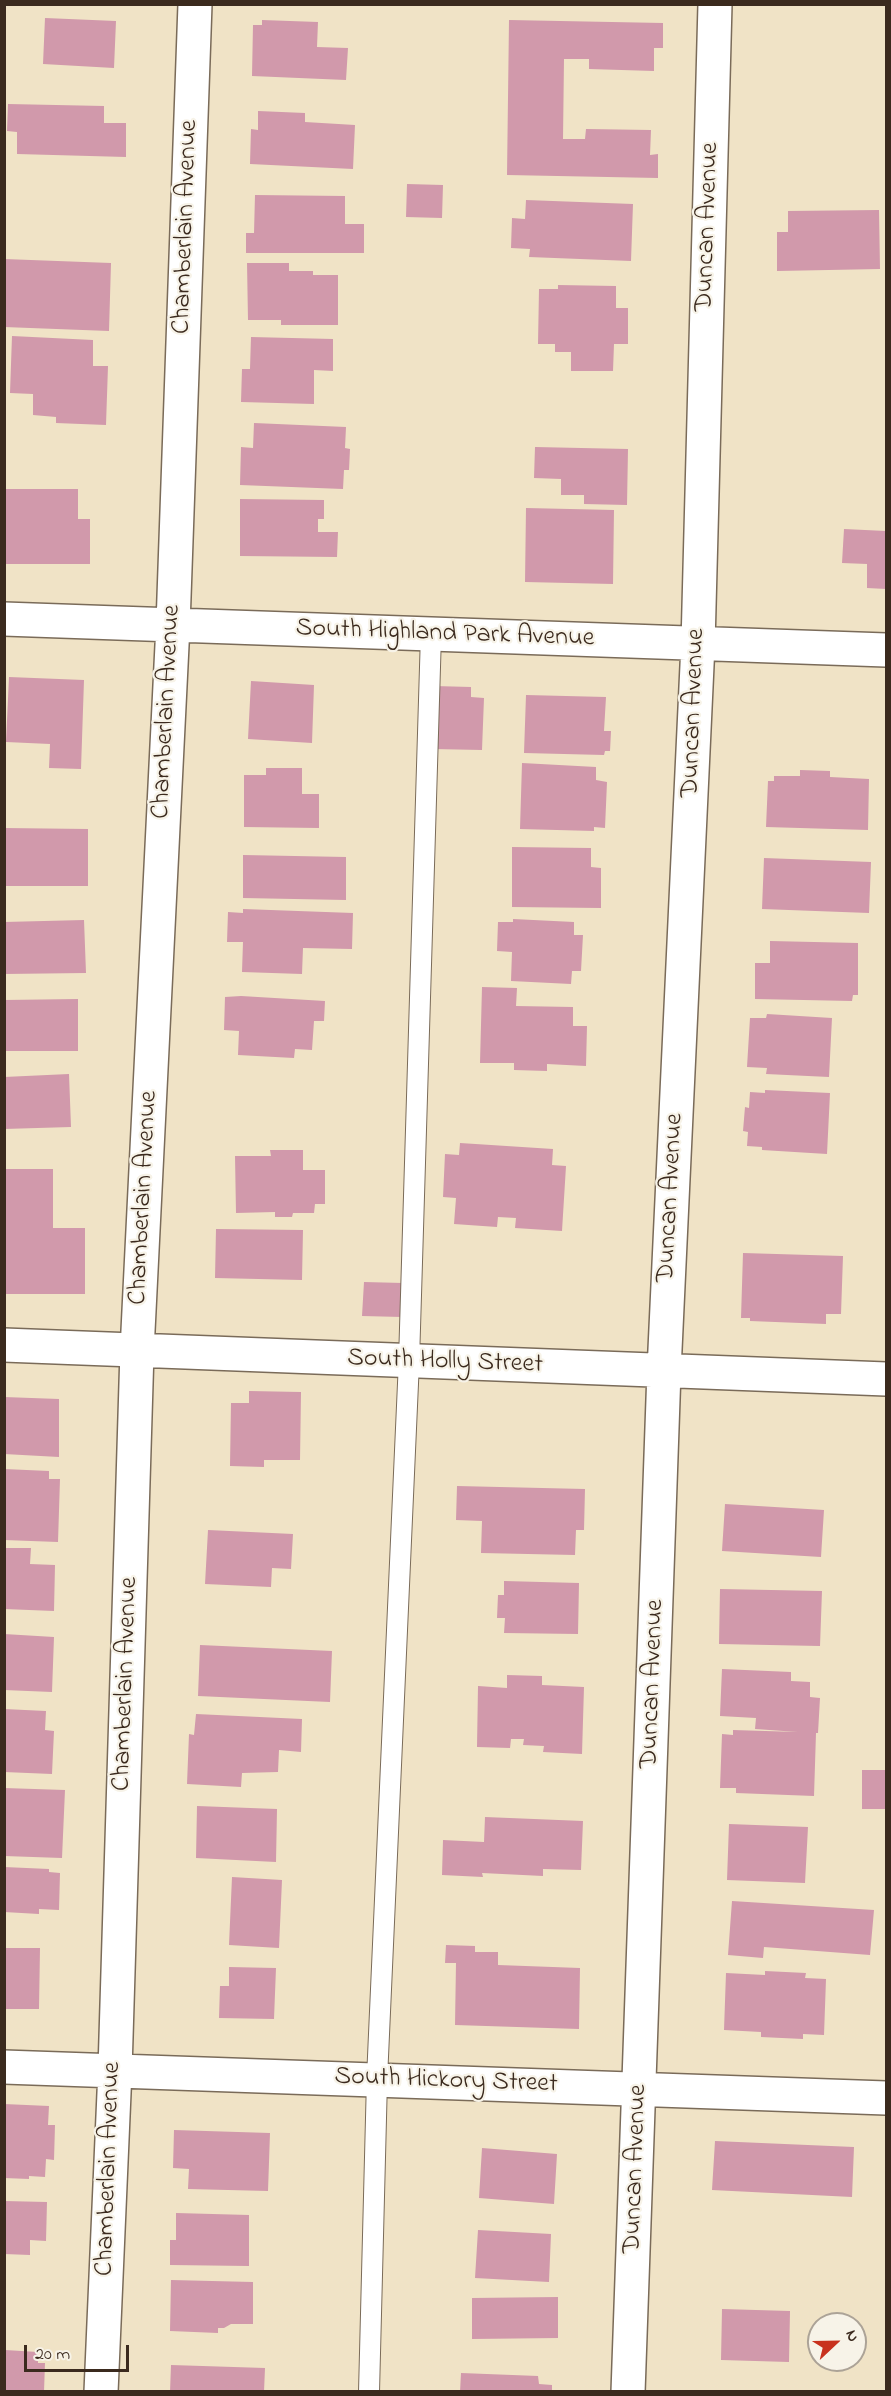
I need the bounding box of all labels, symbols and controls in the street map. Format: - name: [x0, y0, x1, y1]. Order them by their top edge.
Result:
- street label: Chamberlain Avenue: [168, 119, 206, 335]
- street label: Duncan Avenue: [690, 142, 728, 312]
- street label: Chamberlain Avenue: [147, 604, 189, 820]
- street label: South Highland Park Avenue: [295, 614, 595, 656]
- street label: Duncan Avenue: [676, 628, 714, 798]
- street label: Chamberlain Avenue: [124, 1090, 166, 1306]
- street label: Duncan Avenue: [652, 1113, 692, 1283]
- street label: South Holly Street: [347, 1344, 543, 1382]
- street label: Chamberlain Avenue: [108, 1576, 146, 1792]
- street label: Duncan Avenue: [635, 1599, 673, 1769]
- street label: Chamberlain Avenue: [91, 2061, 129, 2277]
- street label: South Hickory Street: [334, 2063, 558, 2101]
- street label: Duncan Avenue: [618, 2084, 656, 2254]
- north arrow: [807, 2312, 867, 2372]
- text: N: [839, 2326, 865, 2346]
- scale bar: [27, 2333, 132, 2371]
- text: 20 m: [35, 2342, 70, 2368]

